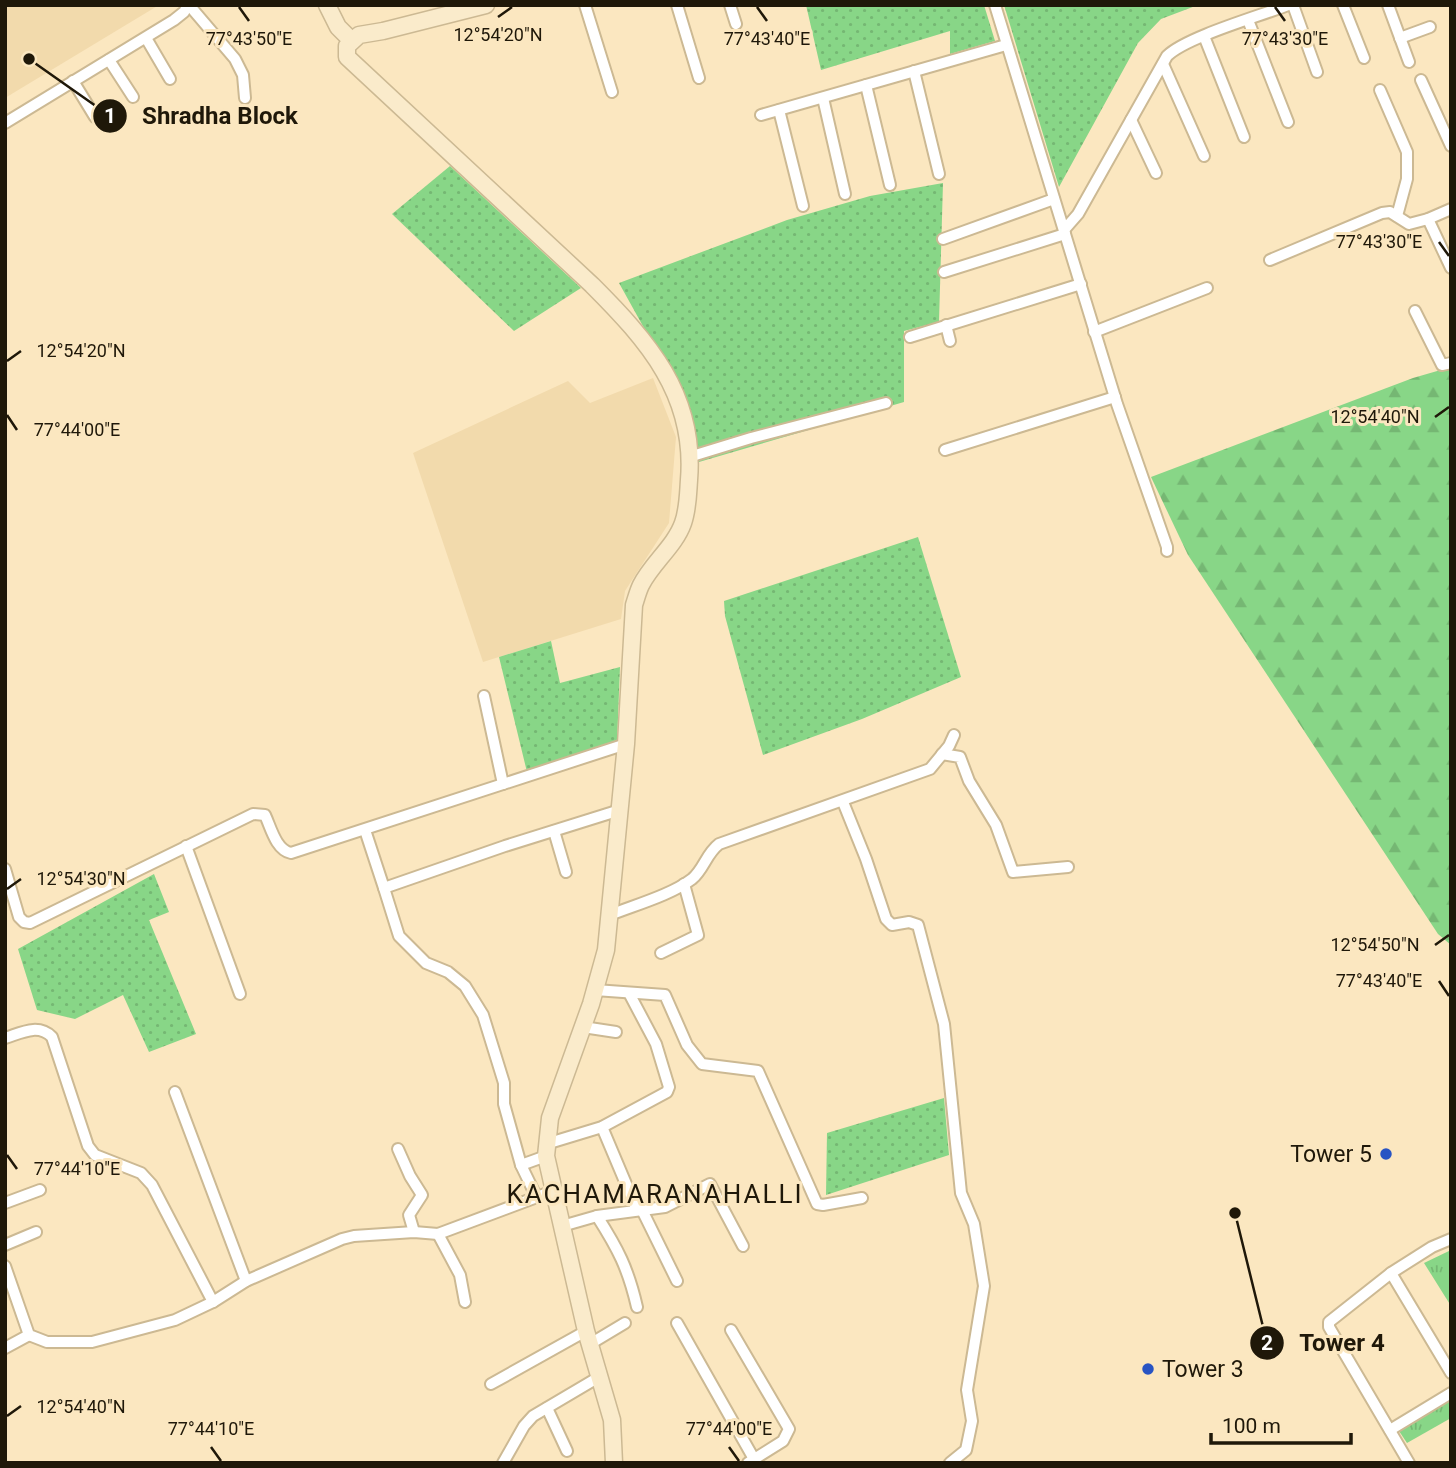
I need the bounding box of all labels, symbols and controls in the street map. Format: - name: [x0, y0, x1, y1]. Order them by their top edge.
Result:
- text: 12°54'20"N: [453, 24, 543, 45]
- text: 77°43'50"E: [206, 28, 292, 49]
- text: 77°43'40"E: [724, 28, 810, 49]
- text: 77°43'30"E: [1242, 28, 1328, 49]
- callout: Shradha Block: [93, 93, 311, 138]
- text: Shradha Block: [142, 102, 299, 130]
- text: 1: [104, 104, 116, 128]
- text: 77°43'30"E: [1336, 231, 1422, 252]
- text: 12°54'20"N: [36, 340, 126, 361]
- text: 12°54'40"N: [1330, 406, 1420, 427]
- text: 77°44'00"E: [34, 419, 120, 440]
- text: 12°54'30"N: [36, 868, 126, 889]
- text: 12°54'50"N: [1330, 934, 1420, 955]
- text: 77°43'40"E: [1336, 970, 1422, 991]
- place label: Tower 5: [1290, 1141, 1372, 1168]
- marker: Tower 5: [1378, 1146, 1394, 1162]
- text: 77°44'10"E: [34, 1158, 120, 1179]
- district label: KACHAMARANAHALLI: [506, 1179, 804, 1209]
- callout: Tower 4: [1250, 1321, 1398, 1366]
- text: Tower 4: [1299, 1329, 1385, 1357]
- text: 2: [1261, 1331, 1273, 1355]
- place label: Tower 3: [1162, 1356, 1244, 1383]
- marker: Tower 3: [1140, 1361, 1156, 1377]
- text: 12°54'40"N: [36, 1396, 126, 1417]
- scale bar: [1211, 1402, 1351, 1446]
- text: 100 m: [1222, 1414, 1281, 1438]
- text: 77°44'10"E: [168, 1418, 254, 1439]
- text: 77°44'00"E: [686, 1418, 772, 1439]

